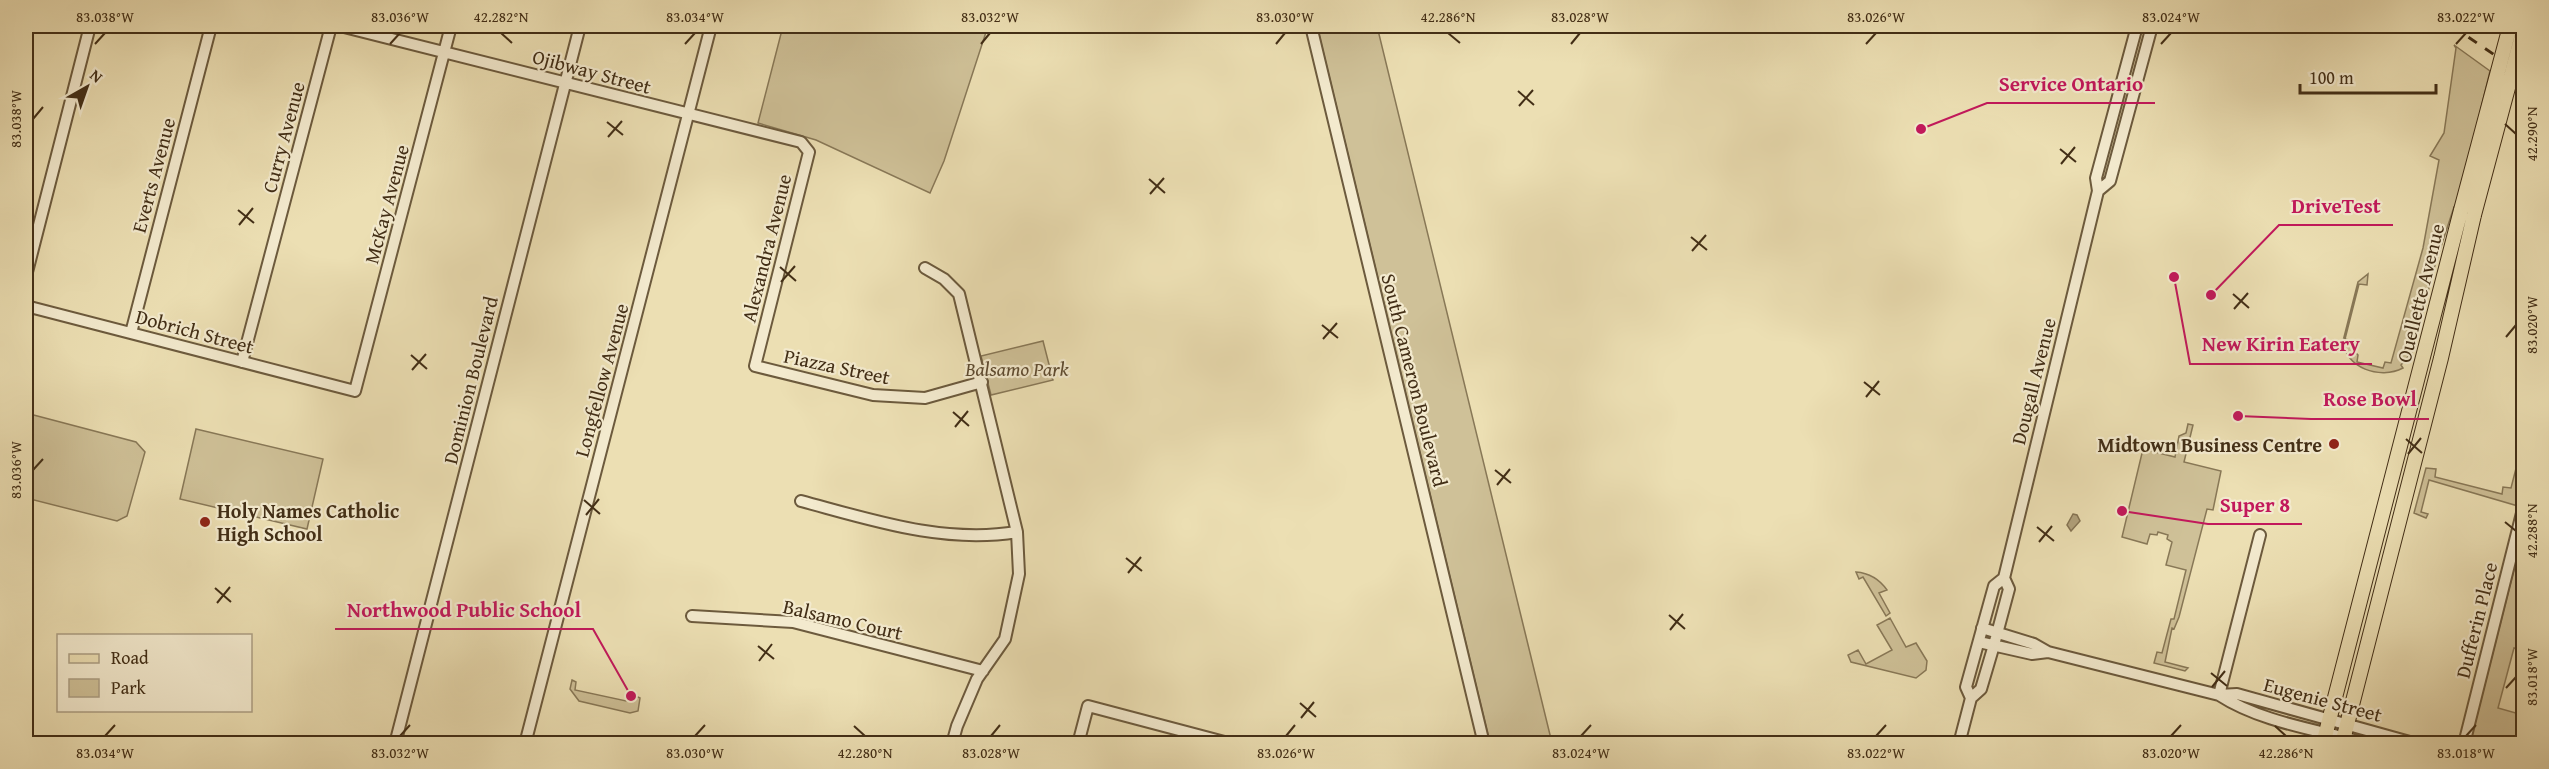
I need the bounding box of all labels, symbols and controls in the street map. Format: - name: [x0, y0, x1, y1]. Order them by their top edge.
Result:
- text: 83.038°W: [76, 6, 134, 27]
- text: 83.036°W: [371, 6, 429, 27]
- text: 42.282°N: [474, 6, 529, 27]
- text: 83.034°W: [666, 6, 724, 27]
- text: 83.032°W: [961, 6, 1019, 27]
- text: 83.030°W: [1256, 6, 1314, 27]
- text: 42.286°N: [1421, 6, 1476, 27]
- text: 83.028°W: [1551, 6, 1609, 27]
- text: 83.026°W: [1847, 6, 1905, 27]
- text: 83.024°W: [2142, 6, 2200, 27]
- text: 83.022°W: [2437, 6, 2495, 27]
- street label: Ojibway Street: [529, 41, 655, 101]
- north arrow: [57, 57, 117, 117]
- scale bar: [2300, 57, 2436, 95]
- text: N: [85, 63, 109, 88]
- callout: Service Ontario: [1987, 64, 2155, 103]
- text: 100 m: [2309, 64, 2354, 91]
- text: Service Ontario: [1999, 68, 2143, 99]
- street label: Curry Avenue: [254, 78, 312, 196]
- text: 83.038°W: [5, 90, 26, 148]
- text: 42.290°N: [2521, 106, 2542, 161]
- street label: Everts Avenue: [124, 114, 182, 236]
- street label: McKay Avenue: [356, 141, 416, 267]
- street label: Alexandra Avenue: [734, 171, 798, 325]
- callout: DriveTest: [2279, 186, 2393, 225]
- text: DriveTest: [2291, 190, 2381, 221]
- street label: Ouellette Avenue: [2389, 220, 2451, 366]
- street label: South Cameron Boulevard: [1375, 271, 1456, 490]
- street label: Dominion Boulevard: [435, 293, 505, 467]
- text: 83.020°W: [2521, 296, 2542, 354]
- street label: Longfellow Avenue: [567, 300, 635, 460]
- street label: Dobrich Street: [133, 301, 257, 361]
- street label: Dougall Avenue: [2003, 315, 2063, 447]
- callout: New Kirin Eatery: [2190, 325, 2372, 364]
- text: New Kirin Eatery: [2202, 328, 2360, 359]
- street label: Piazza Street: [781, 341, 893, 391]
- park label: Balsamo Park: [964, 354, 1070, 383]
- callout: Rose Bowl: [2311, 380, 2429, 419]
- text: Rose Bowl: [2323, 383, 2417, 414]
- place label: Midtown Business Centre: [2097, 430, 2322, 459]
- marker: Midtown Business Centre: [2327, 437, 2341, 451]
- text: 83.036°W: [5, 441, 26, 499]
- callout: Super 8: [2208, 485, 2302, 524]
- text: Super 8: [2220, 489, 2290, 520]
- place label: Holy Names Catholic High School: [217, 496, 399, 548]
- text: 42.288°N: [2521, 503, 2542, 558]
- marker: Holy Names Catholic High School: [198, 515, 212, 529]
- street label: Dufferin Place: [2448, 559, 2504, 681]
- callout: Northwood Public School: [335, 590, 593, 629]
- street label: Balsamo Court: [780, 591, 906, 647]
- text: Northwood Public School: [347, 594, 581, 625]
- legend: [57, 634, 252, 712]
- text: Road: [111, 644, 149, 671]
- text: 83.018°W: [2521, 648, 2542, 706]
- street label: Eugenie Street: [2261, 669, 2385, 729]
- text: Park: [111, 674, 147, 701]
- text: 83.034°W: [76, 742, 134, 763]
- text: 83.032°W: [371, 742, 429, 763]
- text: 83.030°W: [666, 742, 724, 763]
- text: 42.280°N: [838, 742, 893, 763]
- text: 83.028°W: [962, 742, 1020, 763]
- text: 83.026°W: [1257, 742, 1315, 763]
- text: 83.024°W: [1552, 742, 1610, 763]
- text: 83.022°W: [1847, 742, 1905, 763]
- text: 83.020°W: [2142, 742, 2200, 763]
- text: 42.286°N: [2259, 742, 2314, 763]
- text: 83.018°W: [2437, 742, 2495, 763]

